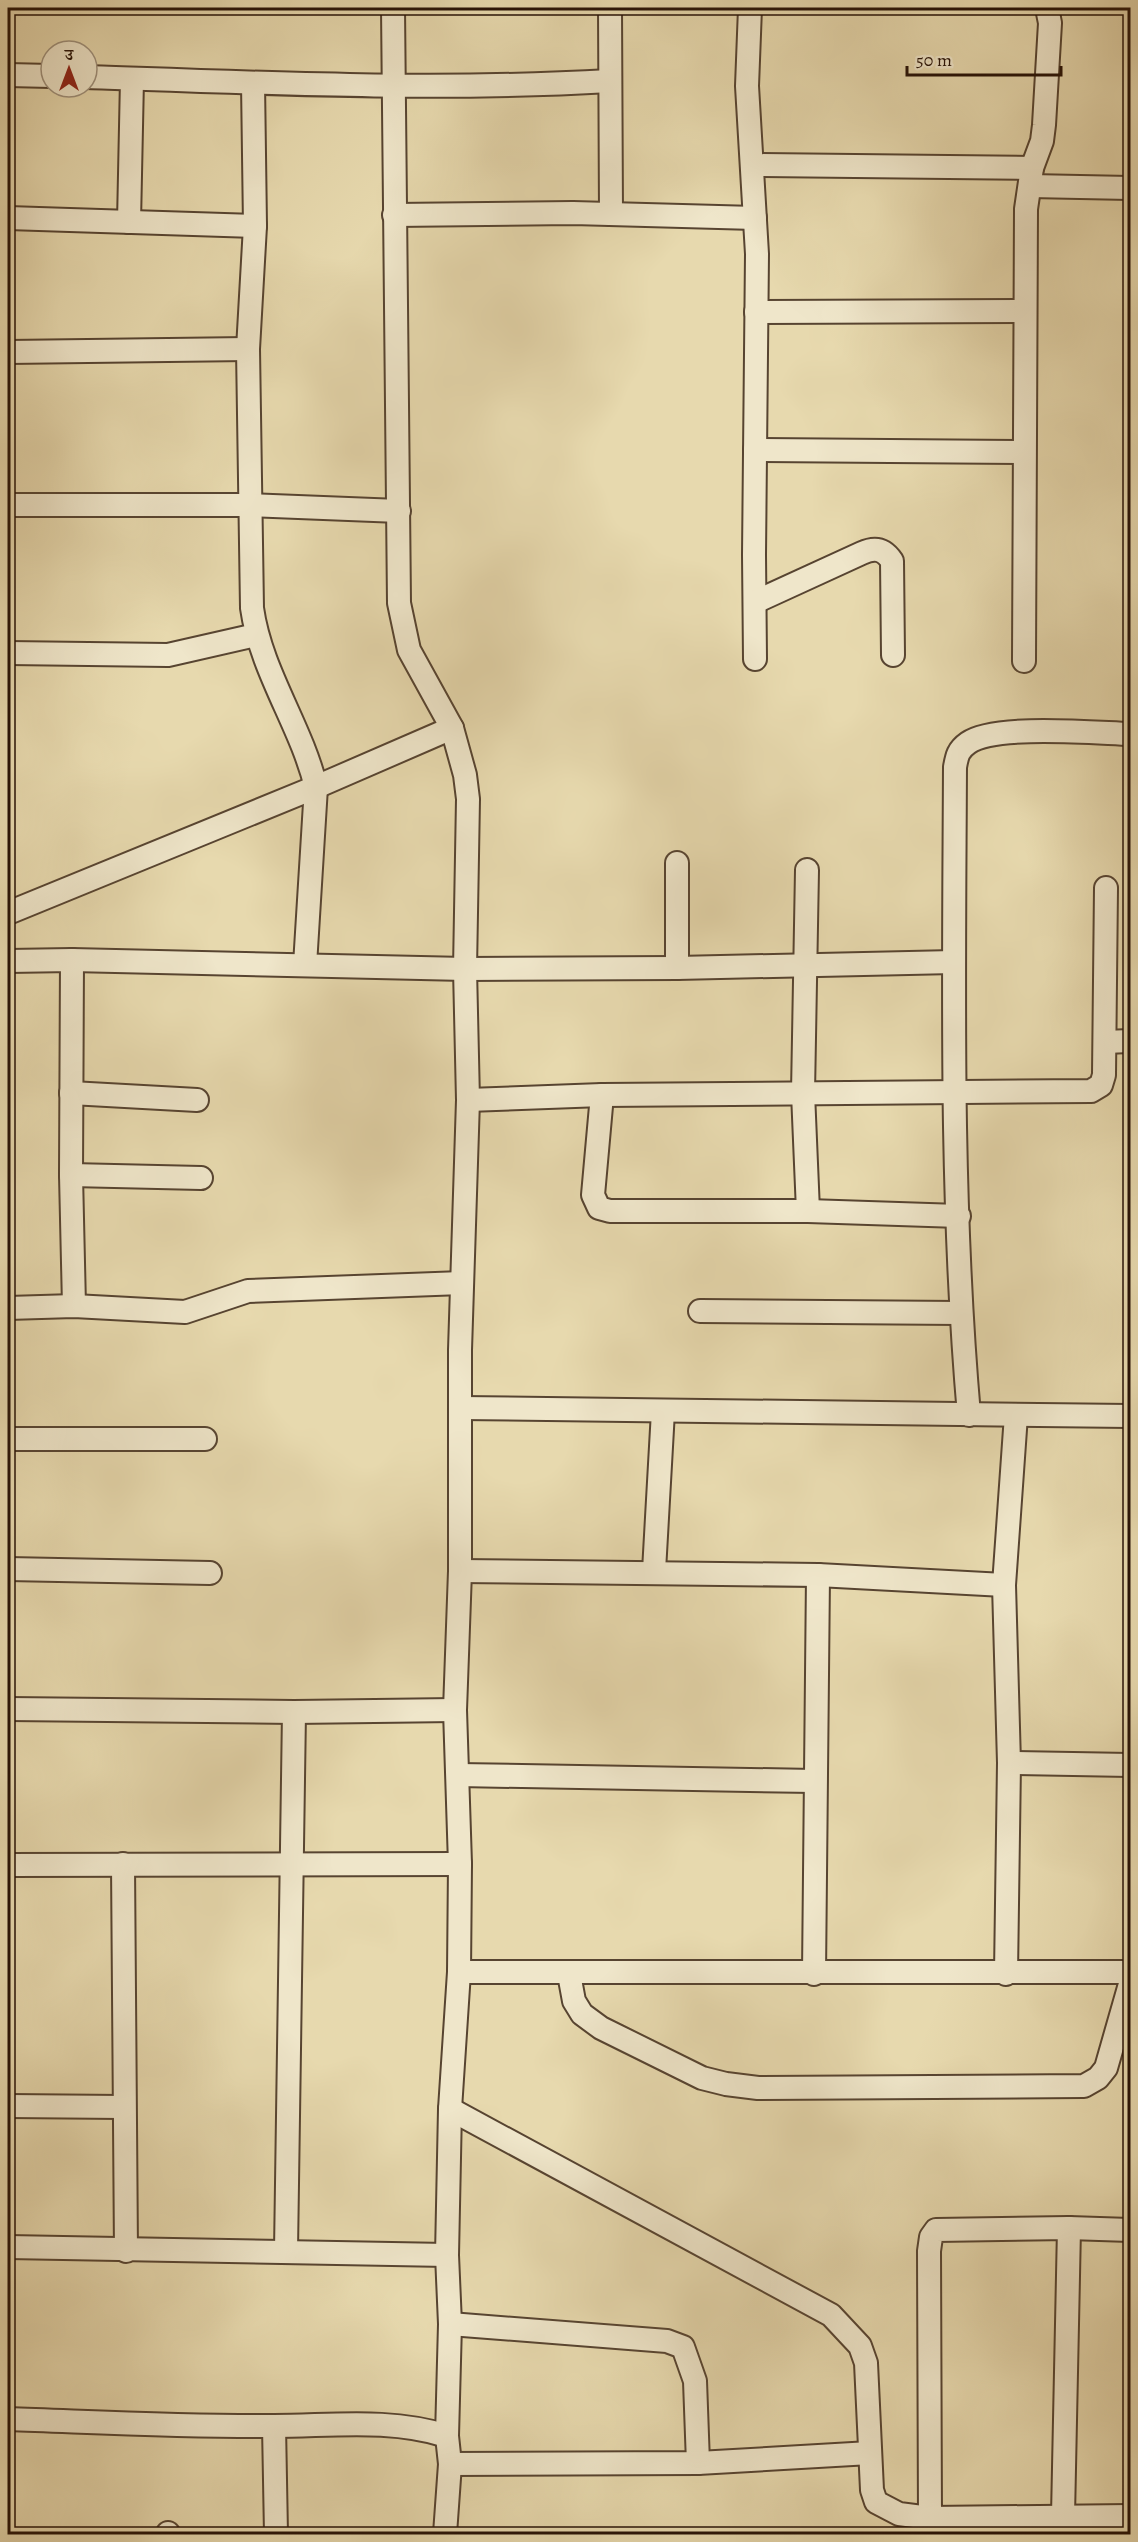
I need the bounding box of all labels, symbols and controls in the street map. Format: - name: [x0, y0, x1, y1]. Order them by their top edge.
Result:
- north arrow: [39, 39, 99, 99]
- scale bar: [907, 39, 1062, 77]
- text: उ: [64, 44, 75, 66]
- text: 50 m: [916, 48, 952, 72]

